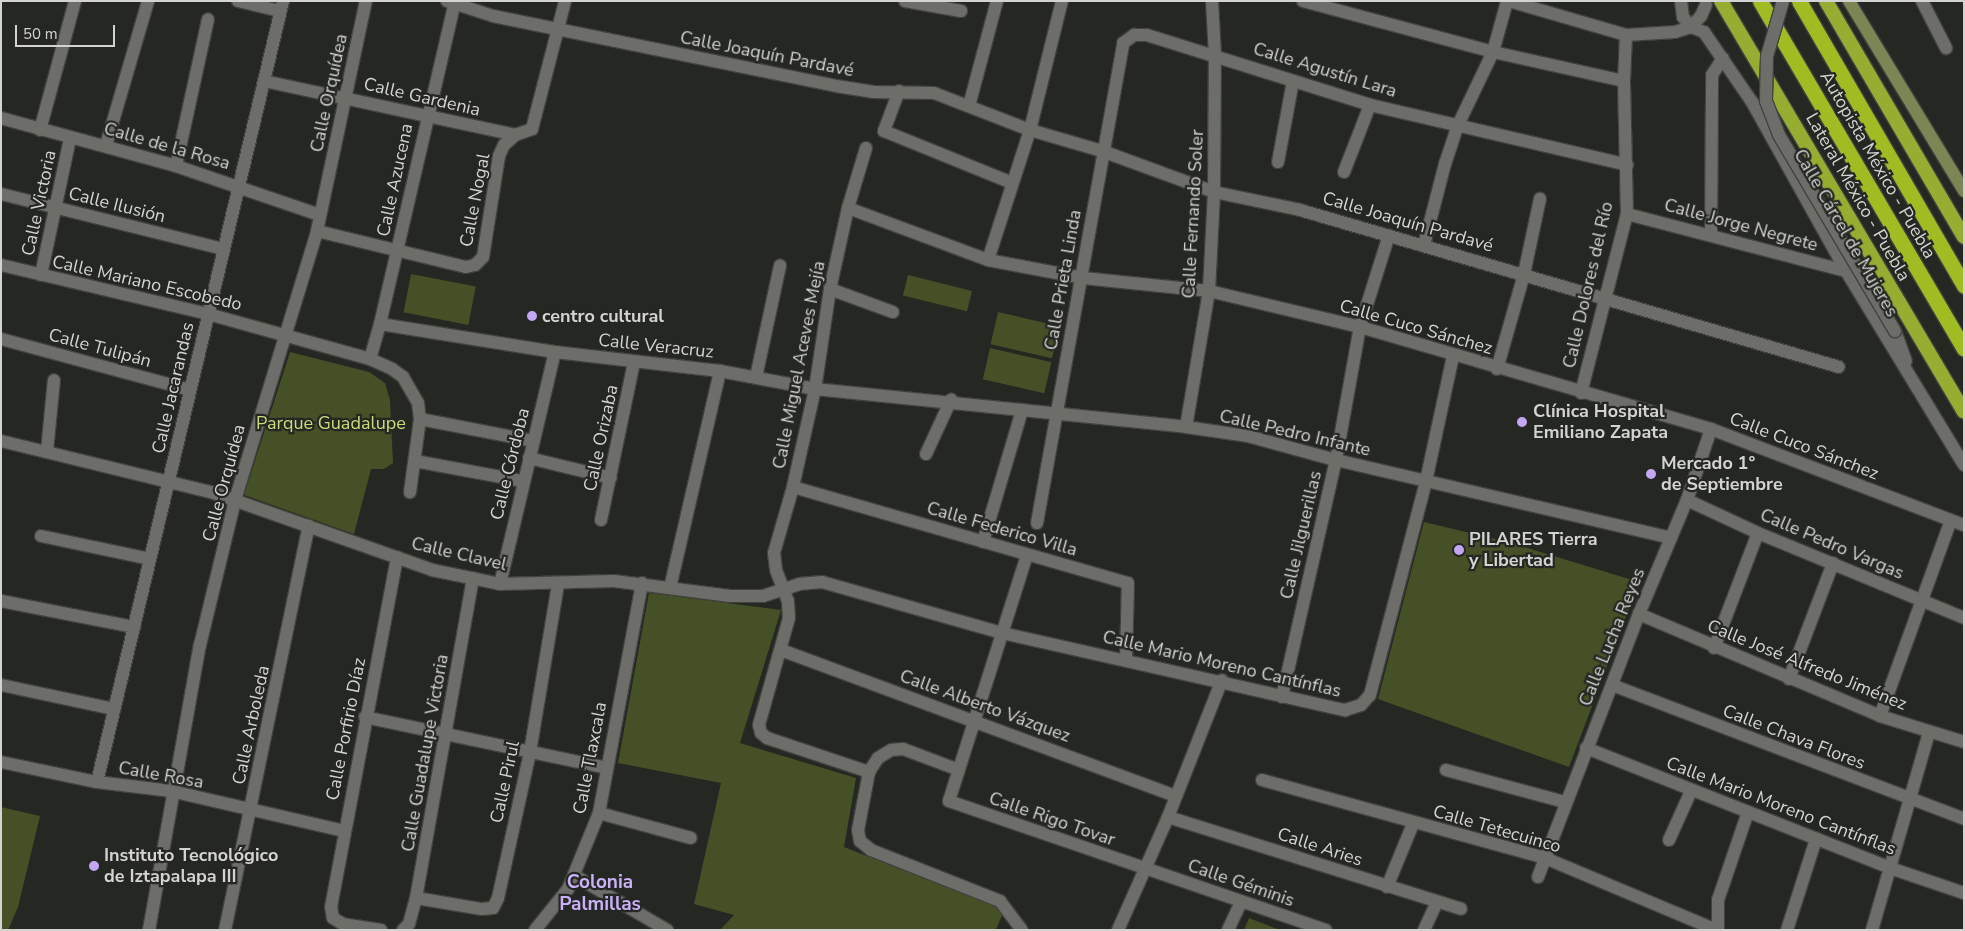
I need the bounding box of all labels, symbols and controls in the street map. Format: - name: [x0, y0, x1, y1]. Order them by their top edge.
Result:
- scale bar: [18, 15, 118, 47]
- text: 50 m: [23, 24, 58, 44]
- street label: Calle Joaquín Pardavé: [678, 27, 856, 81]
- street label: Calle Orquídea: [306, 32, 352, 154]
- street label: Calle Agustín Lara: [1251, 38, 1399, 102]
- street label: Autopista México - Puebla: [1815, 67, 1941, 263]
- street label: Calle Gardenia: [362, 73, 482, 121]
- street label: Lateral México - Puebla: [1801, 109, 1915, 285]
- street label: Calle de la Rosa: [101, 118, 233, 174]
- street label: Calle Azucena: [372, 121, 418, 239]
- street label: Calle Fernando Soler: [1178, 129, 1208, 299]
- street label: Calle Cárcel de Mujeres: [1789, 145, 1903, 321]
- street label: Calle Victoria: [17, 148, 61, 258]
- street label: Calle Nogal: [455, 151, 495, 249]
- street label: Calle Ilusión: [66, 183, 168, 227]
- street label: Calle Joaquín Pardavé: [1320, 187, 1496, 257]
- street label: Calle Jorge Negrete: [1662, 194, 1820, 256]
- street label: Calle Dolores del Río: [1558, 200, 1618, 370]
- street label: Calle Prieta Linda: [1040, 208, 1086, 352]
- street label: Calle Mariano Escobedo: [50, 251, 244, 315]
- street label: Calle Miguel Aceves Mejía: [768, 259, 830, 471]
- street label: Calle Cuco Sánchez: [1337, 295, 1495, 359]
- place label: centro cultural: [542, 305, 664, 327]
- marker: centro cultural: [526, 310, 538, 322]
- street label: Calle Jacarandas: [147, 320, 199, 456]
- street label: Calle Tulipán: [46, 324, 154, 372]
- street label: Calle Veracruz: [597, 329, 715, 363]
- street label: Calle Orizaba: [579, 383, 623, 493]
- place label: Clínica Hospital Emiliano Zapata: [1533, 401, 1668, 444]
- street label: Calle Pedro Infante: [1217, 405, 1373, 461]
- street label: Calle Córdoba: [486, 406, 534, 522]
- street label: Calle Cuco Sánchez: [1726, 408, 1882, 484]
- park label: Parque Guadalupe: [256, 412, 406, 434]
- marker: Clínica Hospital Emiliano Zapata: [1515, 415, 1529, 429]
- street label: Calle Orquídea: [198, 422, 250, 544]
- place label: Mercado 1° de Septiembre: [1661, 453, 1783, 496]
- marker: Mercado 1° de Septiembre: [1645, 468, 1657, 480]
- street label: Calle Jilguerillas: [1276, 469, 1326, 601]
- street label: Calle Federico Villa: [924, 497, 1080, 561]
- street label: Calle Pedro Vargas: [1757, 504, 1907, 584]
- place label: PILARES Tierra y Libertad: [1469, 529, 1598, 572]
- street label: Calle Clavel: [409, 533, 509, 575]
- marker: PILARES Tierra y Libertad: [1453, 544, 1465, 556]
- street label: Calle Lucha Reyes: [1574, 565, 1650, 709]
- street label: Calle José Alfredo Jiménez: [1704, 615, 1910, 715]
- street label: Calle Mario Moreno Cantínflas: [1101, 626, 1343, 702]
- street label: Calle Guadalupe Victoria: [397, 653, 453, 853]
- street label: Calle Porfirio Díaz: [322, 656, 370, 802]
- street label: Calle Arboleda: [228, 664, 274, 786]
- street label: Calle Alberto Vázquez: [897, 665, 1073, 747]
- street label: Calle Tlaxcala: [569, 700, 611, 816]
- street label: Calle Chava Flores: [1720, 700, 1868, 774]
- street label: Calle Pirul: [486, 739, 524, 825]
- street label: Calle Mario Moreno Cantínflas: [1663, 752, 1899, 860]
- street label: Calle Rosa: [117, 757, 205, 793]
- street label: Calle Rigo Tovar: [986, 787, 1118, 851]
- street label: Calle Tetecuinco: [1431, 800, 1563, 858]
- street label: Calle Aries: [1275, 823, 1365, 871]
- place label: Instituto Tecnológico de Iztapalapa III: [104, 845, 278, 888]
- street label: Calle Géminis: [1185, 855, 1297, 911]
- marker: Instituto Tecnológico de Iztapalapa III: [88, 860, 100, 872]
- district label: Colonia Palmillas: [559, 872, 641, 916]

